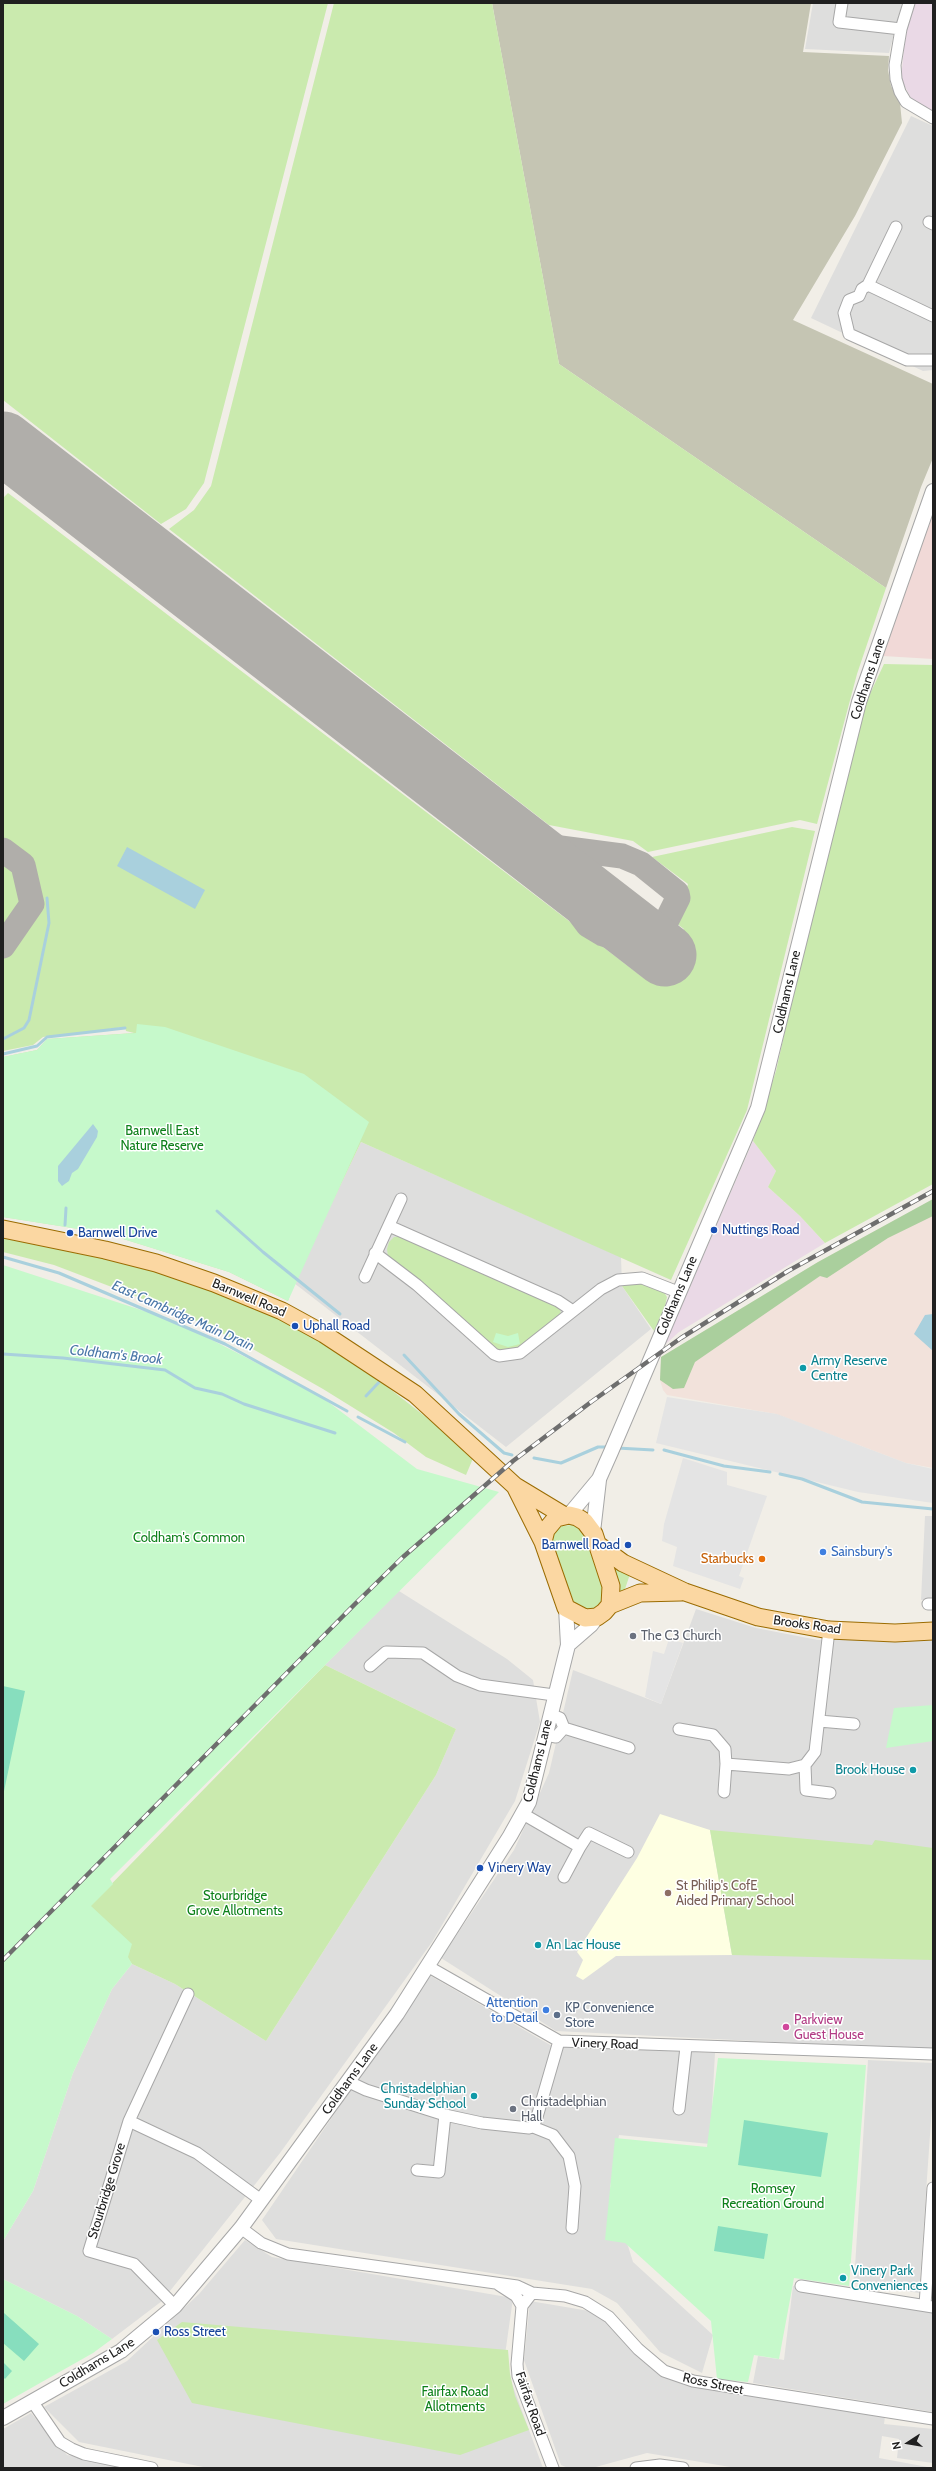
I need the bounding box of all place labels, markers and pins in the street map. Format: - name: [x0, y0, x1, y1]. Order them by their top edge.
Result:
- place label: Nuttings Road: [722, 1222, 800, 1238]
- place label: Barnwell Drive: [78, 1225, 158, 1241]
- marker: Nuttings Road: [709, 1225, 719, 1235]
- marker: Barnwell Drive: [65, 1228, 75, 1238]
- place label: Uphall Road: [303, 1318, 370, 1334]
- marker: Uphall Road: [290, 1321, 300, 1331]
- place label: Army Reserve Centre: [811, 1353, 887, 1384]
- marker: Army Reserve Centre: [798, 1363, 808, 1373]
- place label: Barnwell Road: [541, 1537, 620, 1553]
- marker: Barnwell Road: [623, 1540, 633, 1550]
- place label: Sainsbury's: [831, 1544, 892, 1560]
- marker: Sainsbury's: [818, 1547, 828, 1557]
- place label: Starbucks: [701, 1551, 754, 1567]
- marker: Starbucks: [757, 1554, 767, 1564]
- place label: The C3 Church: [641, 1628, 721, 1644]
- marker: The C3 Church: [628, 1631, 638, 1641]
- place label: Brook House: [835, 1762, 905, 1778]
- marker: Brook House: [908, 1765, 918, 1775]
- place label: Vinery Way: [488, 1860, 551, 1876]
- marker: Vinery Way: [475, 1863, 485, 1873]
- place label: St Philip's CofE Aided Primary School: [676, 1878, 794, 1909]
- marker: St Philip's CofE Aided Primary School: [663, 1888, 673, 1898]
- place label: An Lac House: [546, 1937, 621, 1953]
- marker: An Lac House: [533, 1940, 543, 1950]
- place label: Attention to Detail: [486, 1995, 538, 2026]
- place label: KP Convenience Store: [565, 2000, 654, 2031]
- marker: Attention to Detail: [541, 2005, 551, 2015]
- marker: KP Convenience Store: [552, 2010, 562, 2020]
- place label: Parkview Guest House: [794, 2012, 864, 2043]
- marker: Parkview Guest House: [781, 2022, 791, 2032]
- place label: Christadelphian Sunday School: [381, 2081, 466, 2112]
- marker: Christadelphian Sunday School: [469, 2091, 479, 2101]
- place label: Christadelphian Hall: [521, 2094, 606, 2125]
- marker: Christadelphian Hall: [508, 2104, 518, 2114]
- place label: Vinery Park Conveniences: [851, 2263, 928, 2294]
- marker: Vinery Park Conveniences: [838, 2273, 848, 2283]
- place label: Ross Street: [164, 2324, 226, 2340]
- marker: Ross Street: [151, 2327, 161, 2337]

